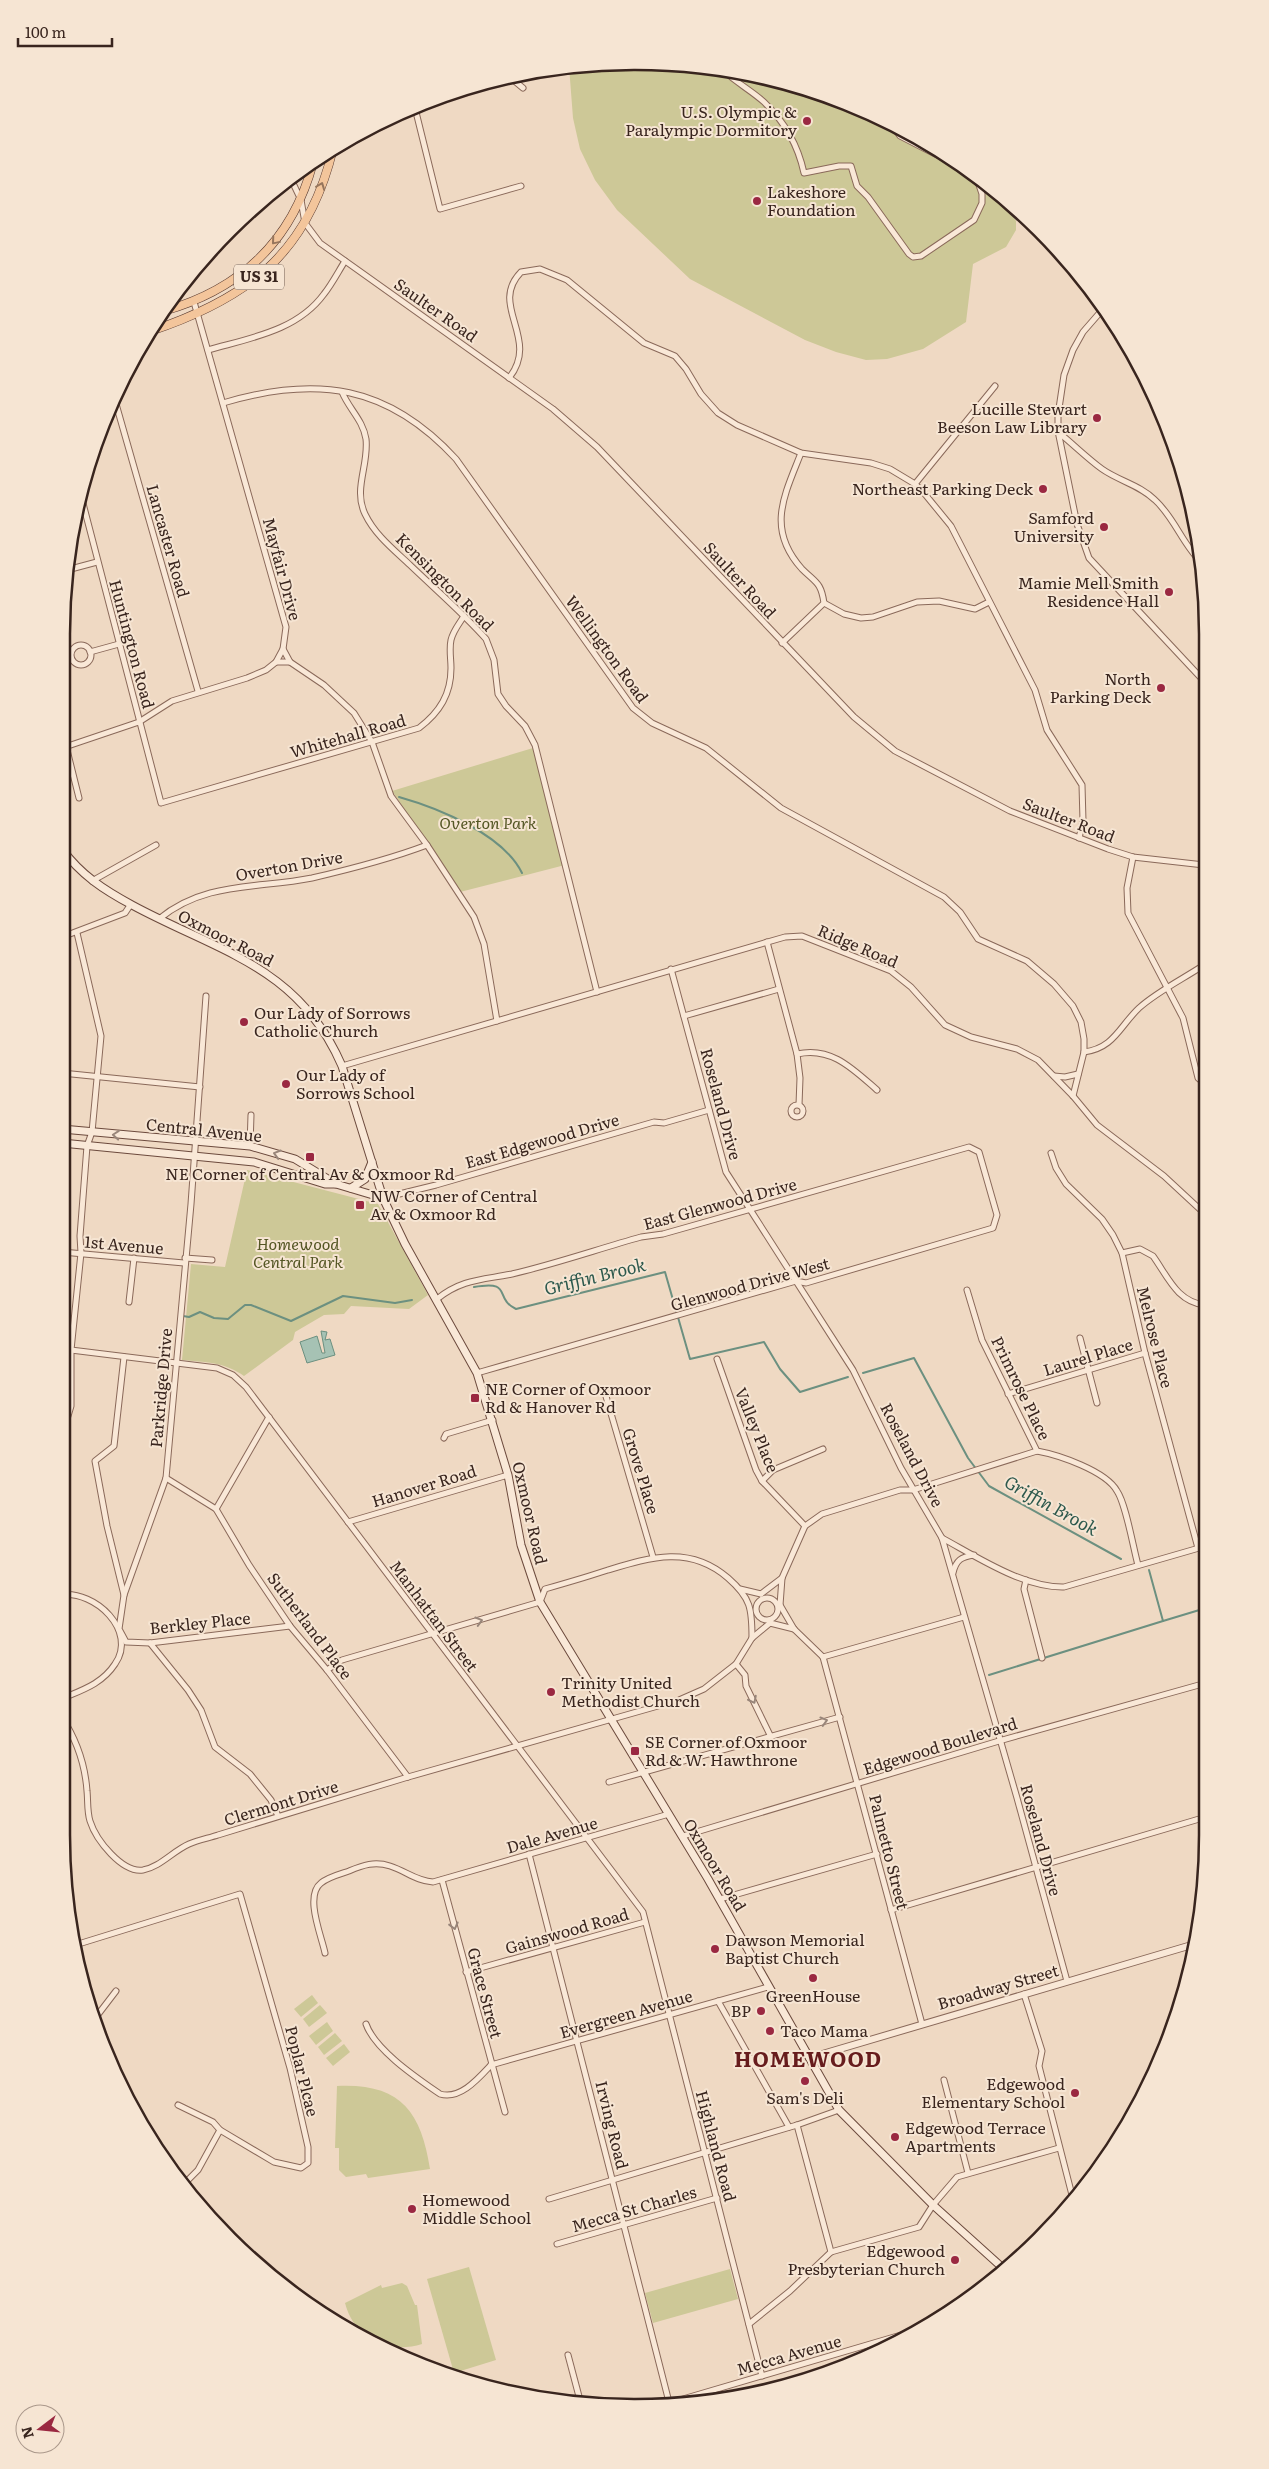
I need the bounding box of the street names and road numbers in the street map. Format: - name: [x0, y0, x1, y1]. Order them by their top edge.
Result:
- road number: US 31: [234, 264, 284, 290]
- street label: Saulter Road: [390, 272, 483, 347]
- street label: Lancaster Road: [141, 481, 197, 600]
- street label: Mayfair Drive: [258, 515, 308, 623]
- street label: Kensington Road: [391, 527, 501, 636]
- street label: Saulter Road: [699, 536, 783, 623]
- street label: Huntington Road: [104, 576, 162, 711]
- street label: Wellington Road: [561, 590, 655, 707]
- street label: Whitehall Road: [287, 707, 409, 763]
- street label: Saulter Road: [1020, 790, 1119, 848]
- street label: Overton Drive: [233, 844, 344, 886]
- street label: Oxmoor Road: [174, 903, 279, 972]
- street label: Ridge Road: [814, 917, 903, 973]
- street label: Roseland Drive: [696, 1045, 748, 1162]
- street label: East Edgewood Drive: [462, 1107, 622, 1174]
- street label: Central Avenue: [145, 1111, 263, 1147]
- street label: East Glenwood Drive: [640, 1171, 799, 1235]
- street label: 1st Avenue: [83, 1229, 165, 1259]
- street label: Glenwood Drive West: [668, 1250, 832, 1316]
- street label: Melrose Place: [1132, 1283, 1180, 1390]
- street label: Parkridge Drive: [143, 1327, 177, 1449]
- street label: Laurel Place: [1040, 1331, 1135, 1381]
- street label: Primrose Place: [986, 1332, 1057, 1444]
- street label: Valley Place: [730, 1383, 786, 1476]
- street label: Roseland Drive: [875, 1398, 950, 1511]
- street label: Grove Place: [617, 1425, 666, 1517]
- street label: Hanover Road: [368, 1458, 479, 1512]
- street label: Oxmoor Road: [507, 1459, 555, 1567]
- street label: Manhattan Street: [385, 1555, 485, 1677]
- street label: Sutherland Place: [263, 1567, 359, 1684]
- street label: Berkley Place: [148, 1605, 251, 1639]
- street label: Edgewood Boulevard: [860, 1710, 1020, 1780]
- street label: Clermont Drive: [221, 1773, 341, 1831]
- street label: Roseland Drive: [1016, 1781, 1068, 1898]
- street label: Palmetto Street: [864, 1791, 916, 1913]
- street label: Dale Avenue: [503, 1810, 600, 1858]
- street label: Oxmoor Road: [679, 1813, 753, 1916]
- street label: Gainswood Road: [502, 1901, 632, 1959]
- street label: Grace Street: [462, 1945, 510, 2041]
- street label: Broadway Street: [934, 1957, 1062, 2015]
- street label: Evergreen Avenue: [556, 1983, 695, 2044]
- street label: Poplar Plcae: [280, 2023, 326, 2119]
- street label: Irving Road: [590, 2078, 636, 2172]
- street label: Highland Road: [691, 2087, 743, 2204]
- street label: Mecca St Charles: [569, 2179, 699, 2237]
- street label: Mecca Avenue: [734, 2328, 844, 2380]

